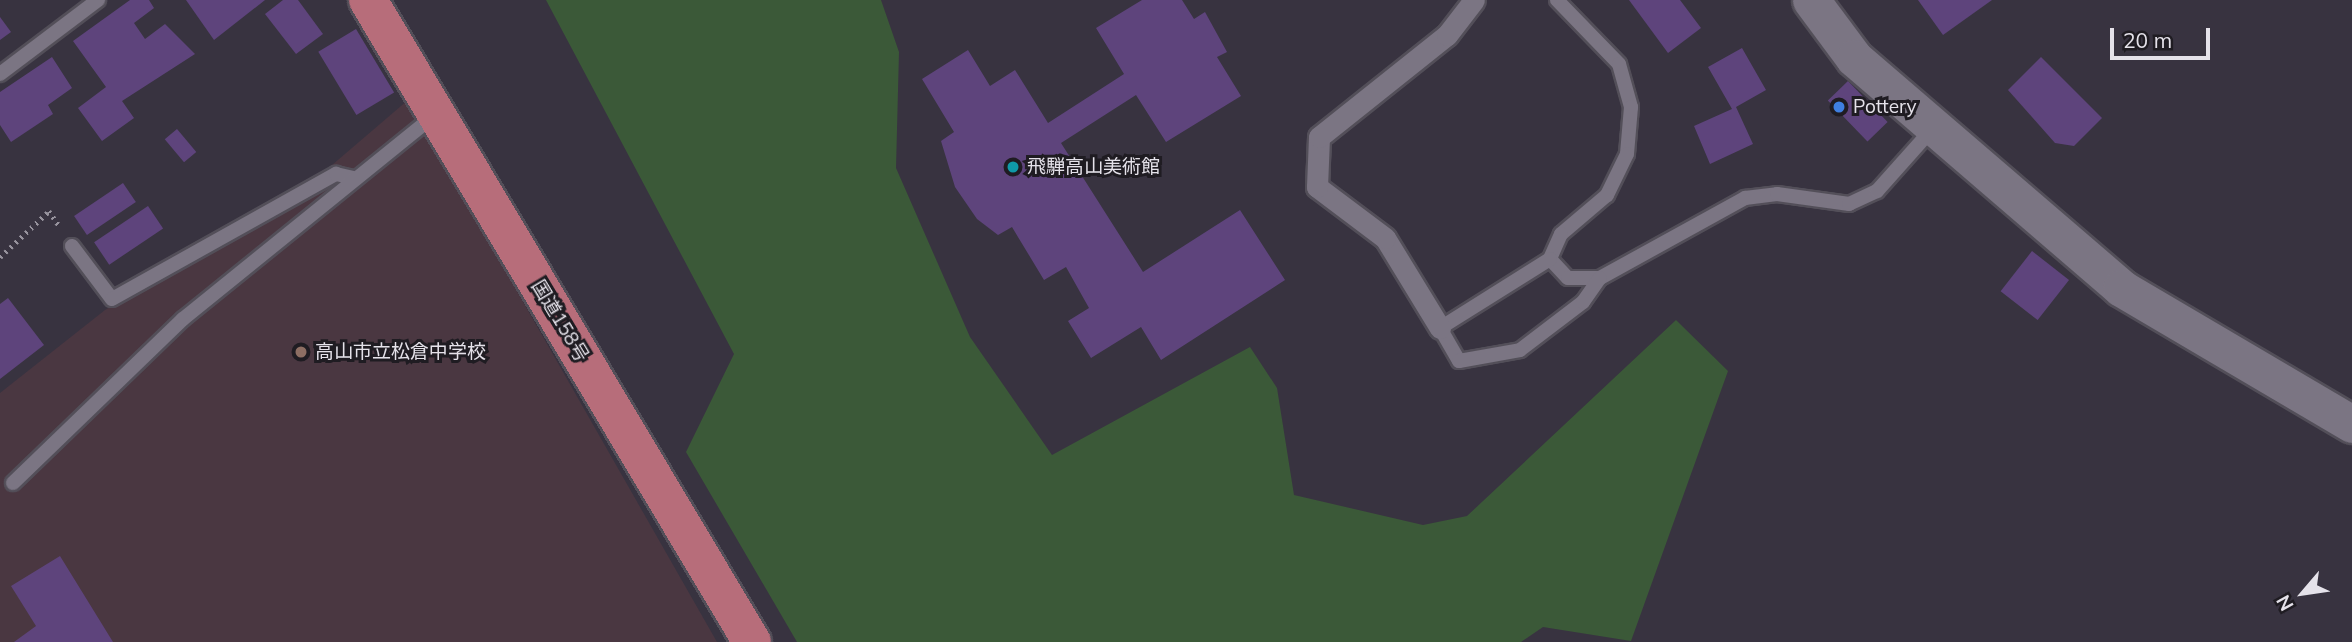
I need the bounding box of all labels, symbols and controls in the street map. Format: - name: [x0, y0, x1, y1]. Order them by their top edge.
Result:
- scale bar: [2114, 14, 2214, 58]
- text: 20 m: [2123, 27, 2172, 53]
- place label: Pottery: [1853, 96, 1917, 118]
- marker: Pottery: [1831, 99, 1847, 115]
- place label: 飛騨高山美術館: [1027, 156, 1160, 178]
- marker: 飛騨高山美術館: [1005, 159, 1021, 175]
- street label: 国道158号: [527, 276, 593, 366]
- place label: 高山市立松倉中学校: [315, 341, 486, 363]
- marker: 高山市立松倉中学校: [293, 344, 309, 360]
- north arrow: [2268, 558, 2338, 628]
- text: N: [2271, 591, 2299, 615]

